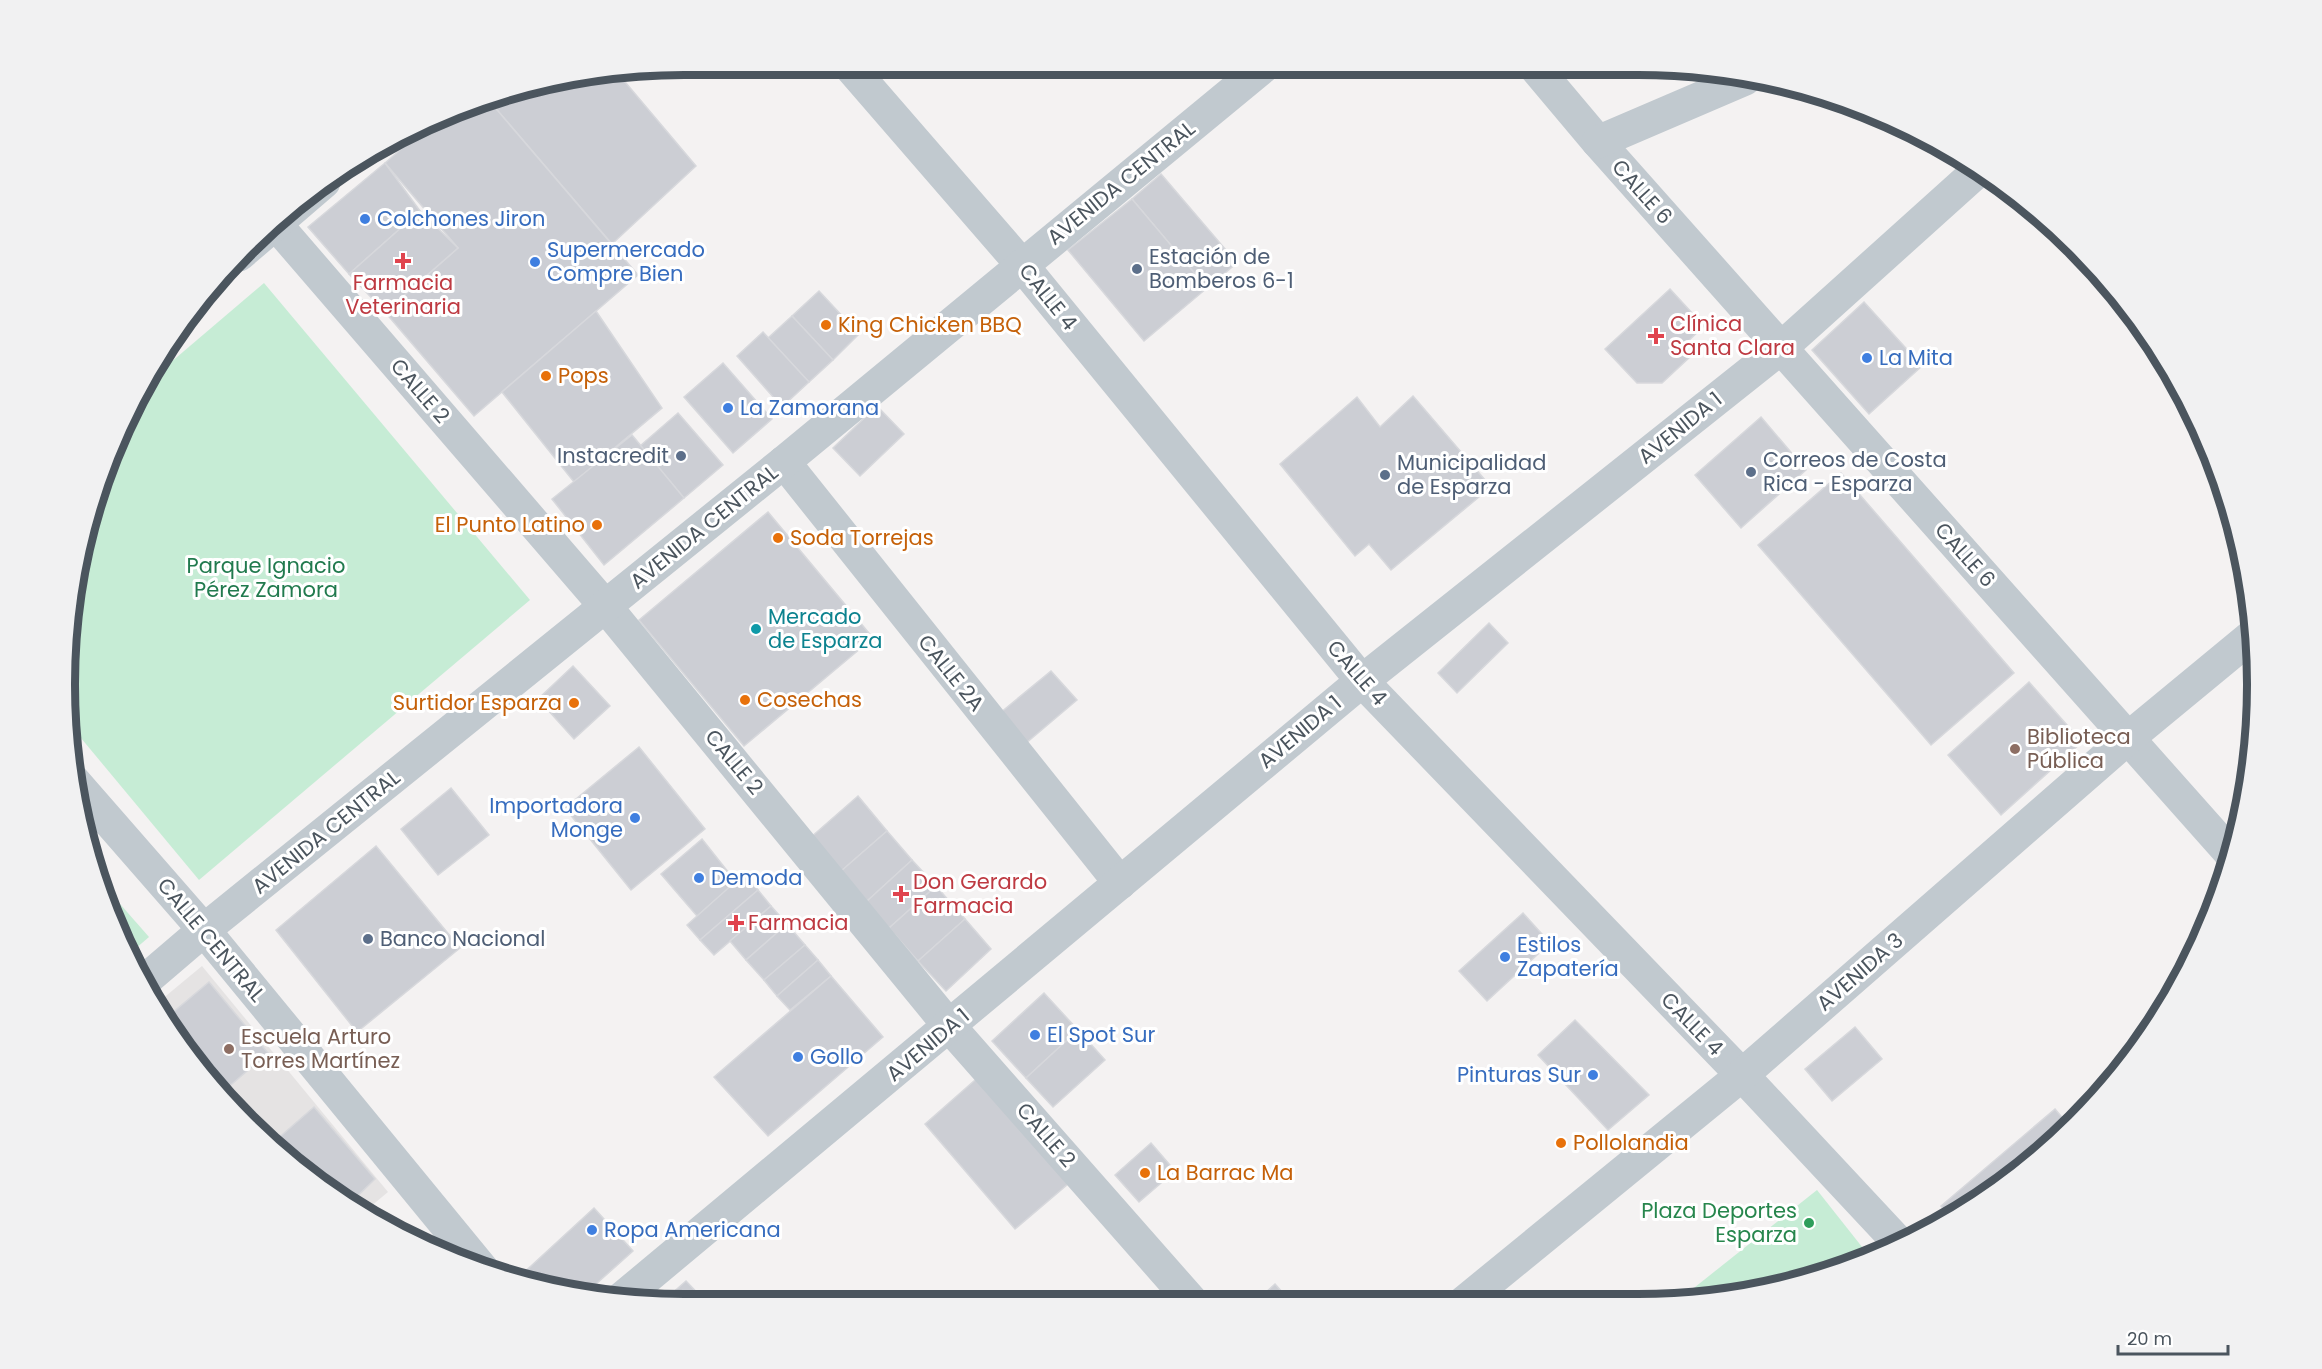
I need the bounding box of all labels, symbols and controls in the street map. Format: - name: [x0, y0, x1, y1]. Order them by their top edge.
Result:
- street label: AVENIDA CENTRAL: [1041, 114, 1201, 251]
- street label: CALLE 6: [1605, 153, 1679, 230]
- place label: Colchones Jiron: [377, 204, 545, 233]
- marker: Colchones Jiron: [358, 212, 372, 226]
- place label: Supermercado Compre Bien: [547, 235, 705, 288]
- place label: Estación de Bomberos 6-1: [1149, 242, 1294, 295]
- marker: Farmacia Veterinaria: [396, 254, 410, 268]
- marker: Supermercado Compre Bien: [528, 255, 542, 269]
- street label: CALLE 4: [1013, 257, 1084, 336]
- marker: Estación de Bomberos 6-1: [1130, 262, 1144, 276]
- place label: Farmacia Veterinaria: [345, 268, 461, 321]
- place label: Clínica Santa Clara: [1670, 309, 1795, 362]
- place label: King Chicken BBQ: [838, 310, 1022, 339]
- marker: King Chicken BBQ: [819, 318, 833, 332]
- marker: Clínica Santa Clara: [1647, 327, 1665, 345]
- place label: La Mita: [1879, 343, 1953, 372]
- marker: La Mita: [1860, 351, 1874, 365]
- street label: CALLE 2: [384, 352, 457, 429]
- place label: Pops: [558, 361, 609, 390]
- marker: Pops: [539, 369, 553, 383]
- street label: AVENIDA 1: [1632, 385, 1728, 470]
- place label: La Zamorana: [740, 393, 879, 422]
- marker: La Zamorana: [721, 401, 735, 415]
- place label: Instacredit: [557, 441, 669, 470]
- place label: Correos de Costa Rica - Esparza: [1763, 445, 1947, 498]
- place label: Municipalidad de Esparza: [1397, 448, 1546, 501]
- marker: Instacredit: [674, 449, 688, 463]
- street label: AVENIDA CENTRAL: [624, 458, 784, 595]
- marker: Correos de Costa Rica - Esparza: [1744, 465, 1758, 479]
- marker: Municipalidad de Esparza: [1378, 468, 1392, 482]
- place label: El Punto Latino: [435, 510, 585, 539]
- street label: CALLE 6: [1928, 516, 2002, 593]
- marker: El Punto Latino: [590, 518, 604, 532]
- place label: Soda Torrejas: [790, 523, 934, 552]
- marker: Soda Torrejas: [771, 531, 785, 545]
- park label: Parque Ignacio Pérez Zamora: [187, 551, 345, 604]
- place label: Mercado de Esparza: [768, 602, 883, 655]
- marker: Mercado de Esparza: [749, 622, 763, 636]
- street label: CALLE 2A: [911, 628, 991, 717]
- street label: CALLE 4: [1321, 634, 1394, 712]
- place label: Cosechas: [757, 685, 862, 714]
- place label: Surtidor Esparza: [393, 688, 562, 717]
- street label: AVENIDA 1: [1252, 688, 1347, 775]
- marker: Cosechas: [738, 693, 752, 707]
- marker: Surtidor Esparza: [567, 696, 581, 710]
- place label: Biblioteca Pública: [2027, 722, 2131, 775]
- street label: CALLE 2: [699, 723, 770, 800]
- marker: Biblioteca Pública: [2008, 742, 2022, 756]
- street label: AVENIDA CENTRAL: [246, 763, 406, 900]
- place label: Importadora Monge: [489, 791, 623, 844]
- marker: Importadora Monge: [628, 811, 642, 825]
- place label: Demoda: [711, 863, 802, 892]
- place label: Don Gerardo Farmacia: [913, 867, 1047, 920]
- street label: CALLE CENTRAL: [151, 871, 272, 1008]
- marker: Demoda: [692, 871, 706, 885]
- marker: Don Gerardo Farmacia: [894, 887, 908, 901]
- place label: Farmacia: [748, 908, 849, 937]
- marker: Farmacia: [729, 916, 743, 930]
- place label: Banco Nacional: [380, 924, 545, 953]
- street label: AVENIDA 3: [1810, 926, 1909, 1017]
- place label: Estilos Zapatería: [1517, 930, 1619, 983]
- marker: Banco Nacional: [361, 932, 375, 946]
- marker: Estilos Zapatería: [1498, 950, 1512, 964]
- street label: CALLE 4: [1655, 985, 1730, 1062]
- street label: AVENIDA 1: [880, 1001, 975, 1088]
- place label: El Spot Sur: [1047, 1020, 1156, 1049]
- place label: Escuela Arturo Torres Martínez: [241, 1022, 400, 1075]
- marker: El Spot Sur: [1028, 1028, 1042, 1042]
- marker: Escuela Arturo Torres Martínez: [222, 1042, 236, 1056]
- place label: Gollo: [810, 1042, 864, 1071]
- marker: Gollo: [791, 1050, 805, 1064]
- place label: Pinturas Sur: [1457, 1060, 1581, 1089]
- marker: Pinturas Sur: [1586, 1068, 1600, 1082]
- street label: CALLE 2: [1010, 1096, 1083, 1173]
- place label: Pollolandia: [1573, 1128, 1689, 1157]
- marker: Pollolandia: [1554, 1136, 1568, 1150]
- place label: La Barrac Ma: [1157, 1158, 1293, 1187]
- marker: La Barrac Ma: [1138, 1166, 1152, 1180]
- place label: Plaza Deportes Esparza: [1641, 1196, 1797, 1249]
- place label: Ropa Americana: [604, 1215, 781, 1244]
- marker: Plaza Deportes Esparza: [1802, 1216, 1816, 1230]
- marker: Ropa Americana: [585, 1223, 599, 1237]
- scale bar: [2118, 1318, 2228, 1356]
- text: 20 m: [2127, 1326, 2172, 1351]

